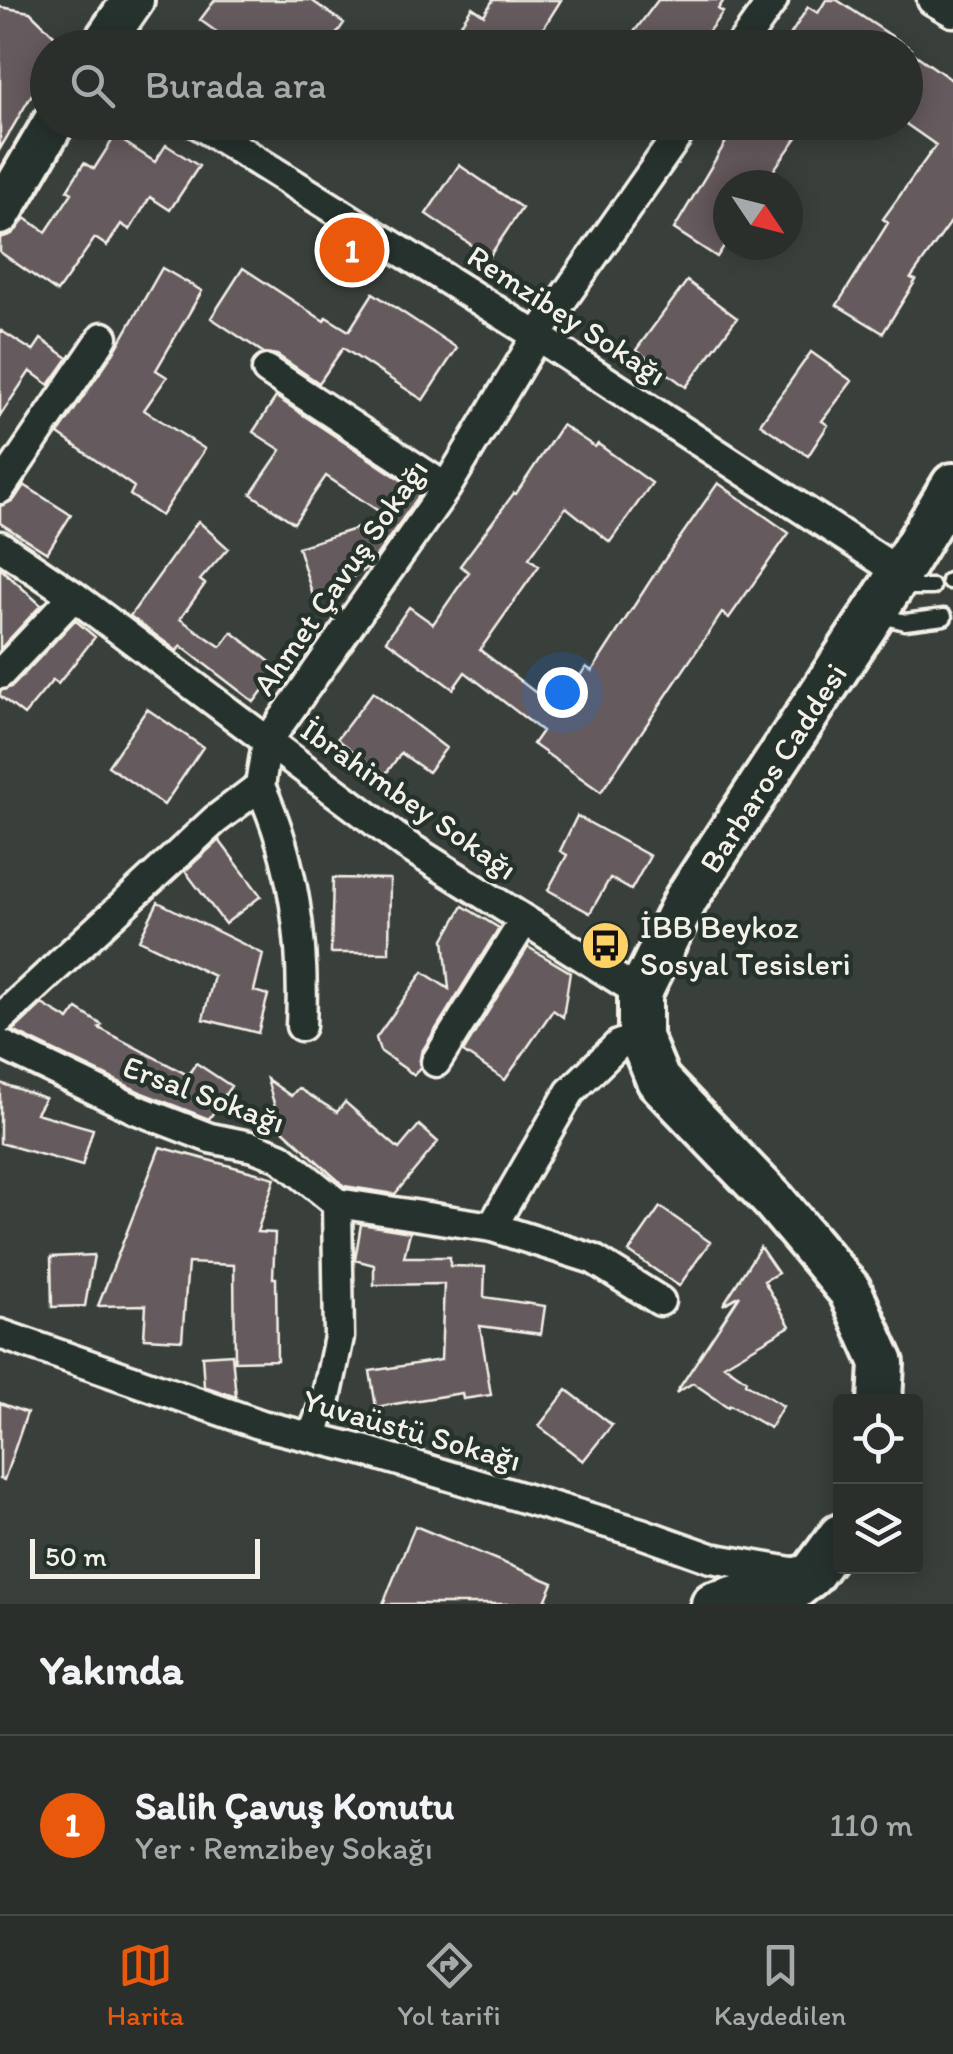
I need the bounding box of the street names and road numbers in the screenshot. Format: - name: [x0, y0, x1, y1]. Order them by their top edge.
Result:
- street label: Remzibey Sokağı: [460, 237, 674, 393]
- street label: Ahmet Çavuş Sokağı: [244, 452, 436, 702]
- street label: Barbaros Caddesi: [691, 656, 855, 880]
- street label: İbrahimbey Sokağı: [294, 710, 524, 888]
- street label: Ersal Sokağı: [118, 1047, 290, 1141]
- street label: Yuvaüstü Sokağı: [299, 1381, 525, 1479]

